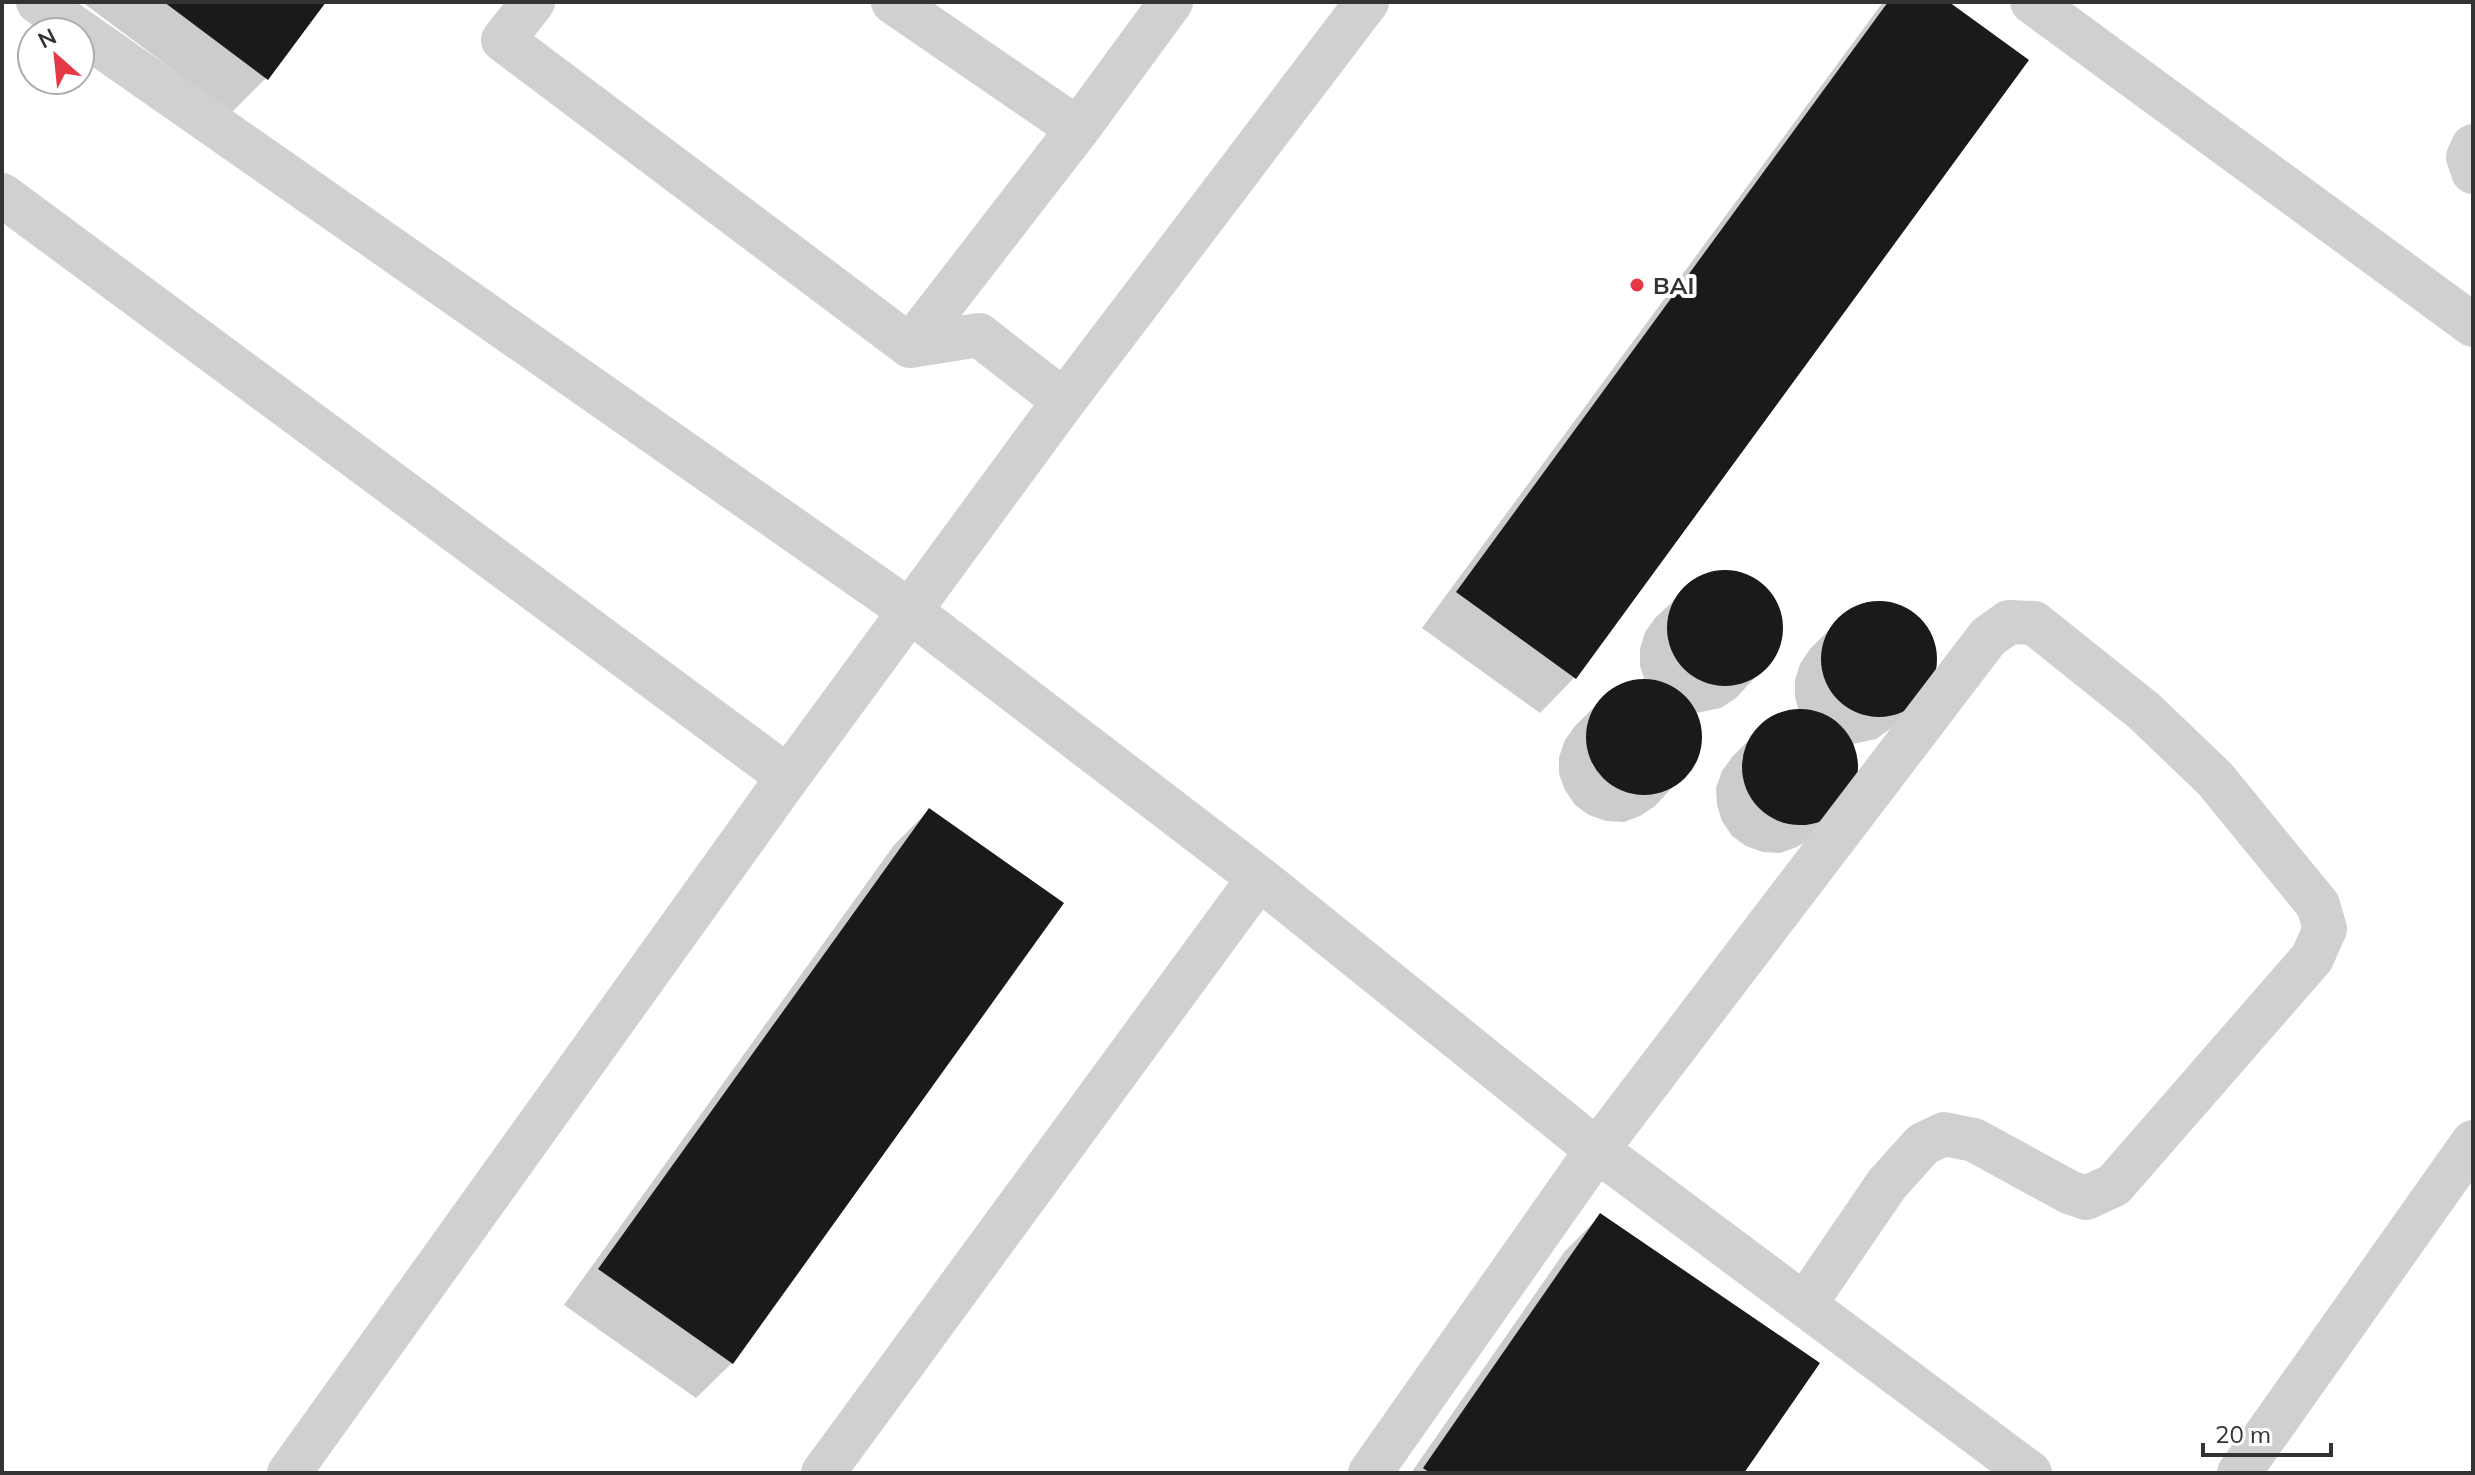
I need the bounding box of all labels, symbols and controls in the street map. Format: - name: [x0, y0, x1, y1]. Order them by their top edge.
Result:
- north arrow: [16, 16, 96, 96]
- text: N: [33, 22, 61, 54]
- place label: BAI: [1653, 270, 1694, 300]
- marker: BAI: [1628, 276, 1646, 294]
- scale bar: [2203, 1407, 2331, 1457]
- text: 20 m: [2215, 1419, 2271, 1449]

